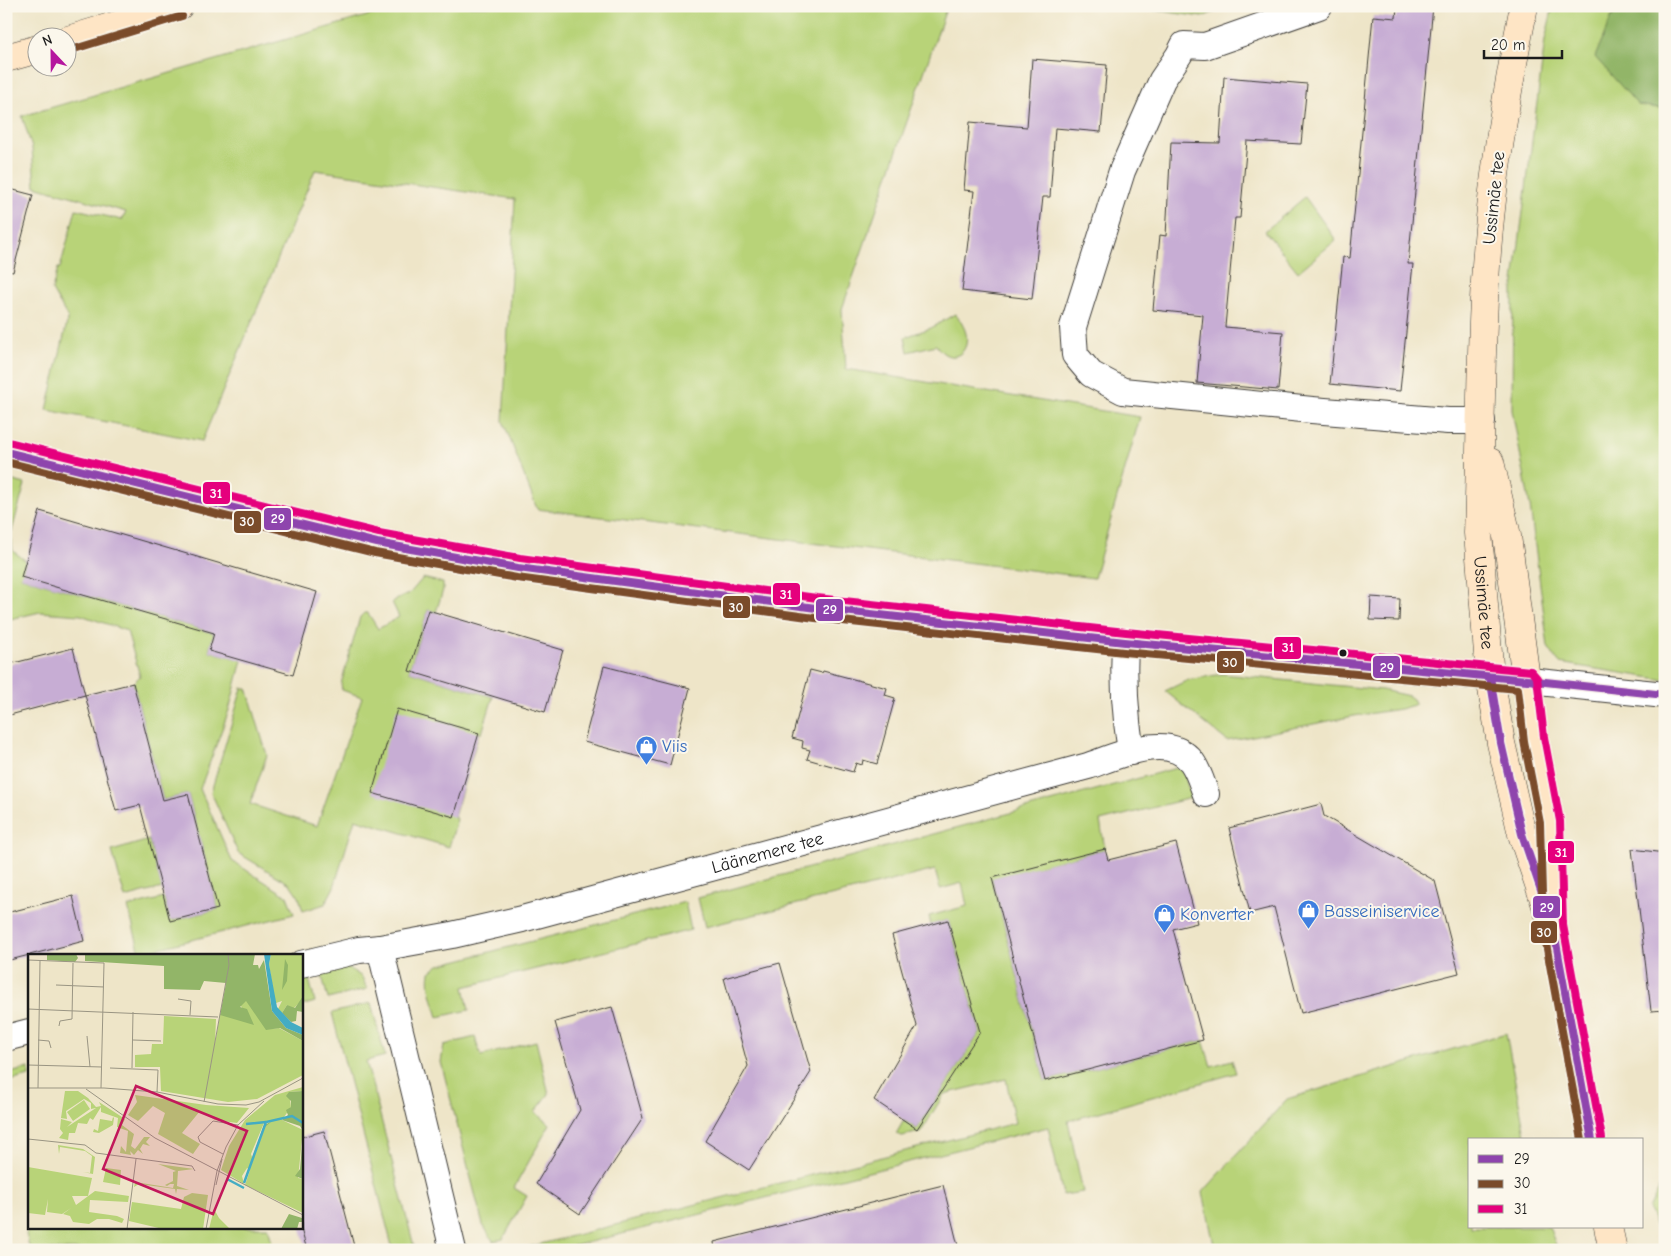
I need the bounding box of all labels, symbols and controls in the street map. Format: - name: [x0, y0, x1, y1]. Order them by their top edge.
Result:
- north arrow: [28, 28, 78, 78]
- scale bar: [1484, 28, 1561, 60]
- text: N: [40, 31, 55, 50]
- text: 20 m: [1491, 36, 1525, 54]
- street label: Ussimäe tee: [1479, 150, 1509, 246]
- line badge: 31: [202, 481, 231, 505]
- text: 31: [210, 485, 222, 502]
- line badge: 29: [263, 507, 292, 531]
- line badge: 30: [233, 510, 262, 534]
- text: 29: [271, 510, 285, 527]
- text: 30: [240, 513, 254, 530]
- street label: Ussimäe tee: [1469, 555, 1498, 650]
- line badge: 31: [772, 582, 801, 606]
- text: 31: [780, 586, 792, 603]
- line badge: 30: [722, 595, 751, 619]
- line badge: 29: [815, 598, 844, 622]
- text: 30: [729, 599, 743, 616]
- text: 29: [823, 601, 837, 618]
- line badge: 31: [1273, 636, 1302, 660]
- text: 31: [1282, 639, 1294, 656]
- unlabelled marker: [1338, 648, 1348, 658]
- line badge: 30: [1216, 650, 1245, 674]
- text: 30: [1223, 654, 1237, 671]
- line badge: 29: [1372, 655, 1401, 679]
- text: 29: [1380, 659, 1394, 676]
- shop icon: Viis: [634, 734, 658, 765]
- place label: Viis: [662, 736, 687, 757]
- street label: Läänemere tee: [709, 828, 826, 878]
- line badge: 31: [1547, 840, 1575, 864]
- text: 31: [1555, 844, 1567, 861]
- line badge: 29: [1532, 895, 1561, 919]
- shop icon: Basseiniservice: [1296, 899, 1320, 930]
- text: 29: [1540, 899, 1554, 916]
- place label: Basseiniservice: [1324, 901, 1439, 922]
- shop icon: Konverter: [1152, 902, 1176, 933]
- place label: Konverter: [1180, 904, 1255, 925]
- line badge: 30: [1530, 920, 1558, 944]
- text: 30: [1537, 924, 1551, 941]
- inset map: [28, 954, 302, 1228]
- legend: [1468, 1138, 1644, 1228]
- text: 29: [1514, 1150, 1530, 1168]
- text: 30: [1514, 1174, 1531, 1192]
- text: 31: [1514, 1200, 1528, 1218]

